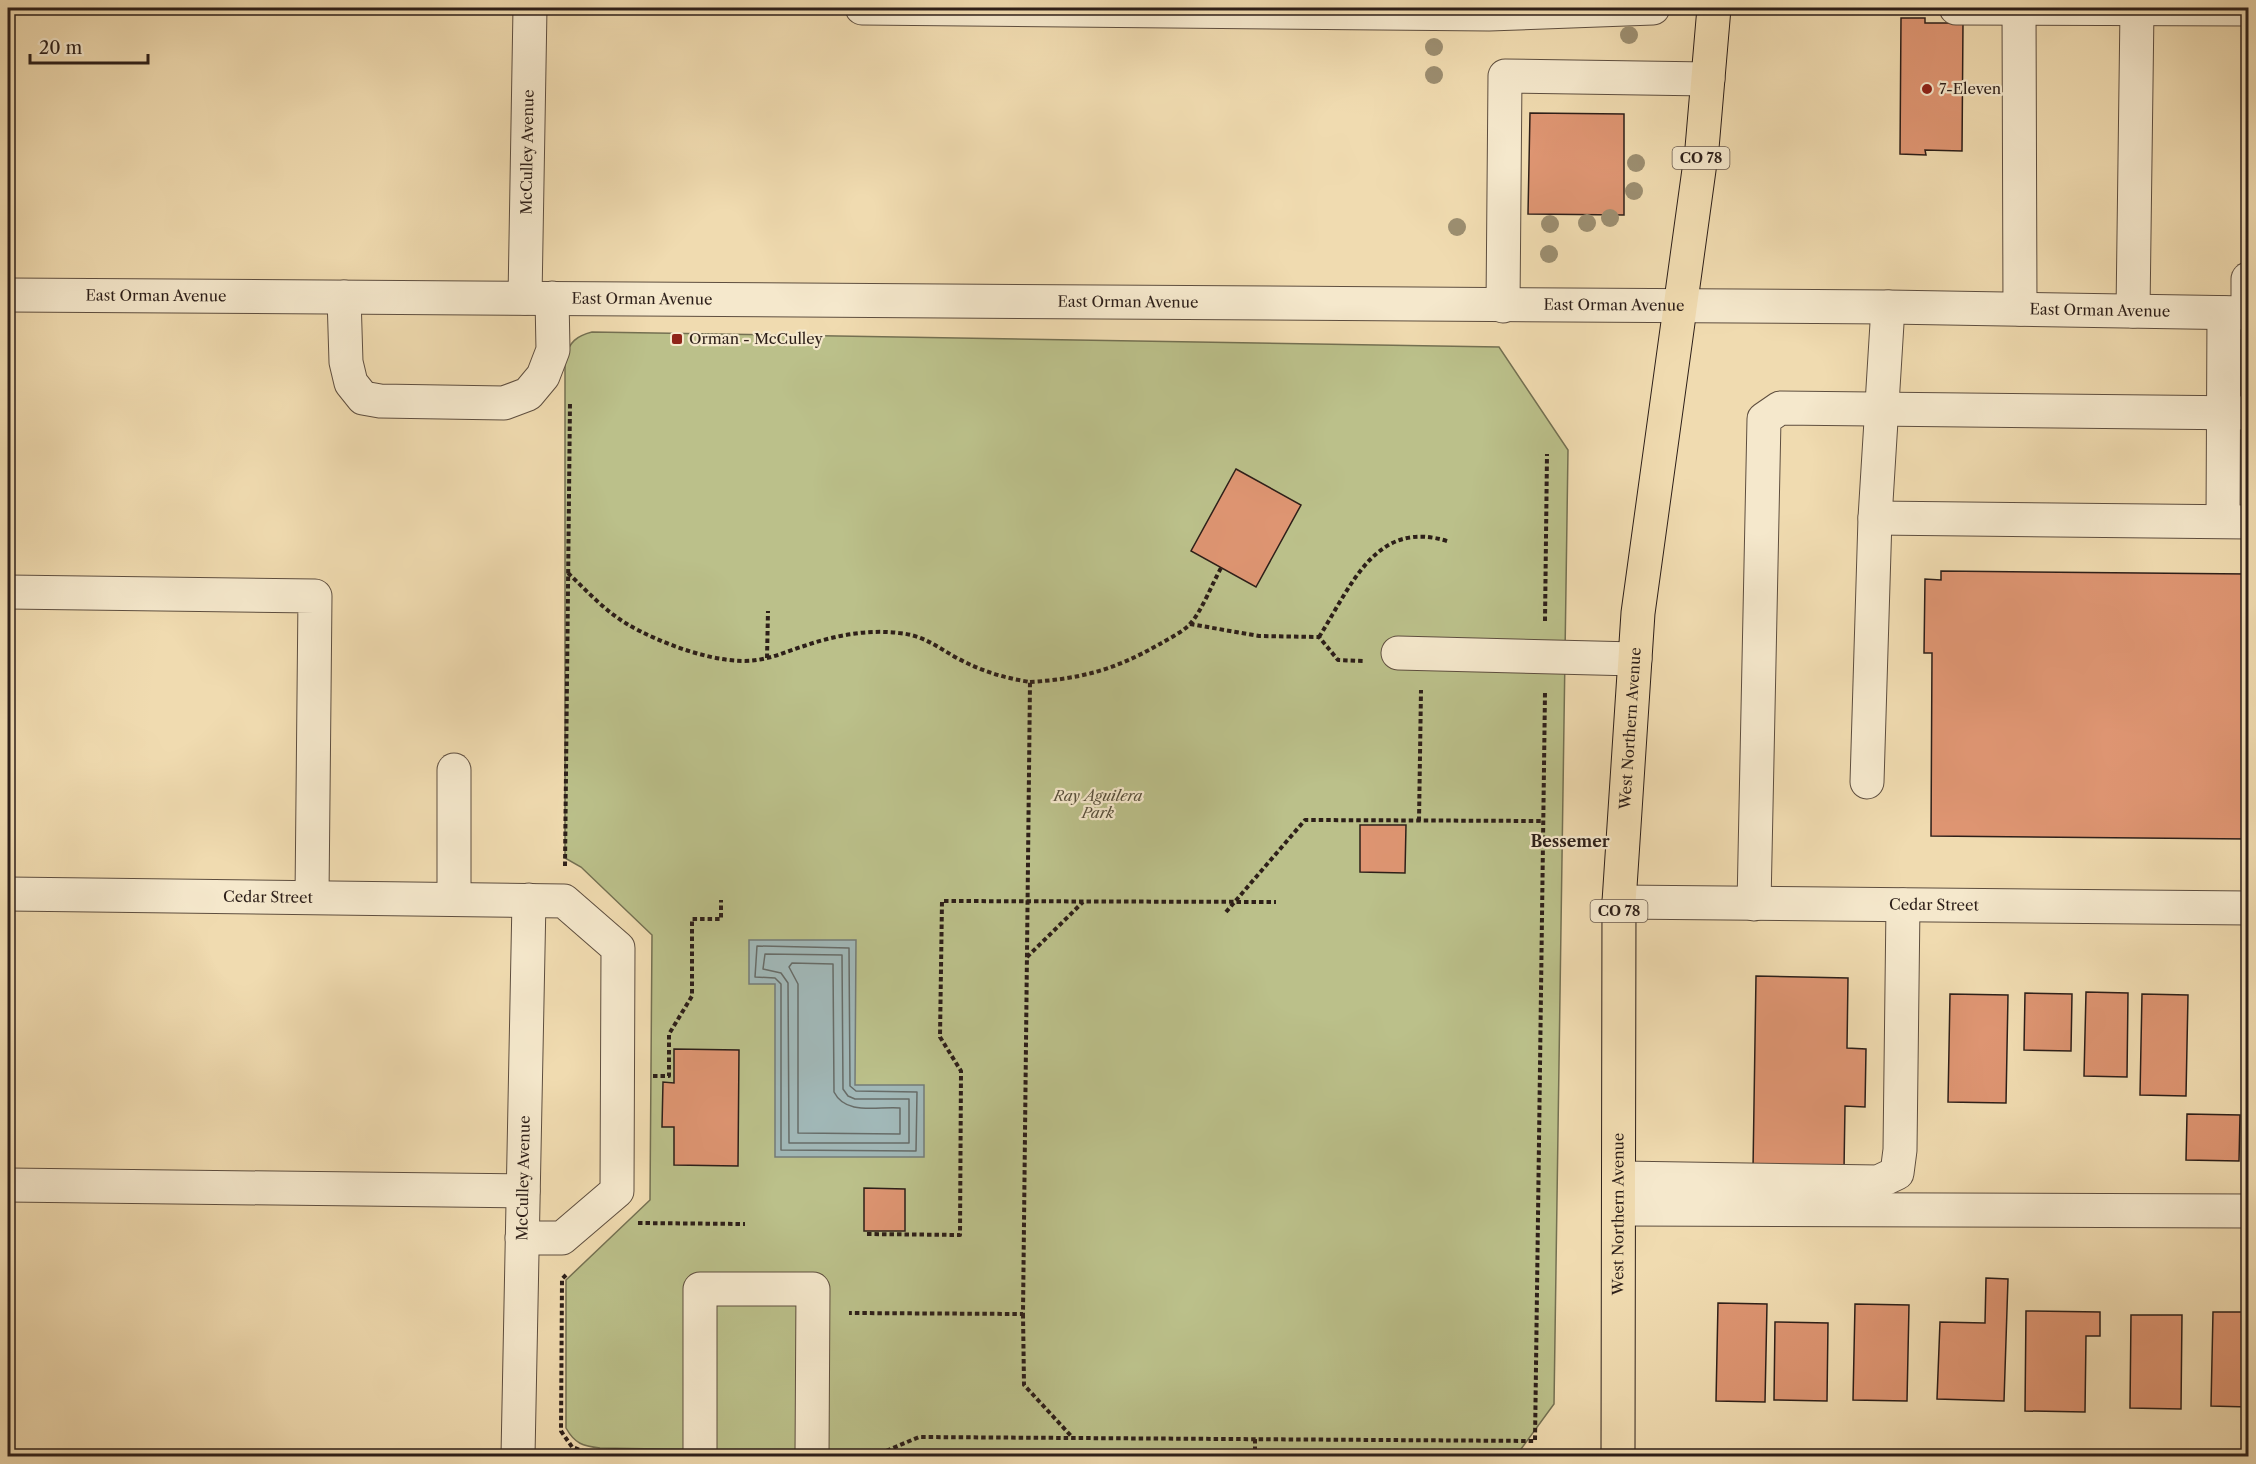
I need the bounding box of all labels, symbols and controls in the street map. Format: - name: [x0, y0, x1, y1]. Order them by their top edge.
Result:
- scale bar: [30, 27, 148, 65]
- text: 20 m: [39, 37, 83, 59]
- place label: 7-Eleven: [1939, 79, 2002, 98]
- marker: 7-Eleven: [1920, 82, 1934, 96]
- street label: McCulley Avenue: [516, 89, 538, 215]
- road number: CO 78: [1672, 147, 1730, 169]
- street label: East Orman Avenue: [86, 285, 226, 305]
- street label: East Orman Avenue: [572, 289, 712, 308]
- street label: East Orman Avenue: [1057, 292, 1198, 312]
- street label: East Orman Avenue: [1543, 295, 1684, 315]
- street label: East Orman Avenue: [2029, 299, 2171, 321]
- place label: Orman - McCulley: [689, 329, 823, 348]
- marker: Orman - McCulley: [670, 332, 684, 346]
- street label: West Northern Avenue: [1615, 647, 1645, 811]
- park label: Ray Aguilera Park: [1053, 786, 1142, 822]
- district label: Bessemer: [1530, 831, 1610, 851]
- street label: Cedar Street: [223, 887, 314, 907]
- street label: Cedar Street: [1889, 895, 1980, 914]
- road number: CO 78: [1590, 900, 1648, 922]
- street label: McCulley Avenue: [512, 1115, 534, 1241]
- street label: West Northern Avenue: [1608, 1133, 1628, 1296]

